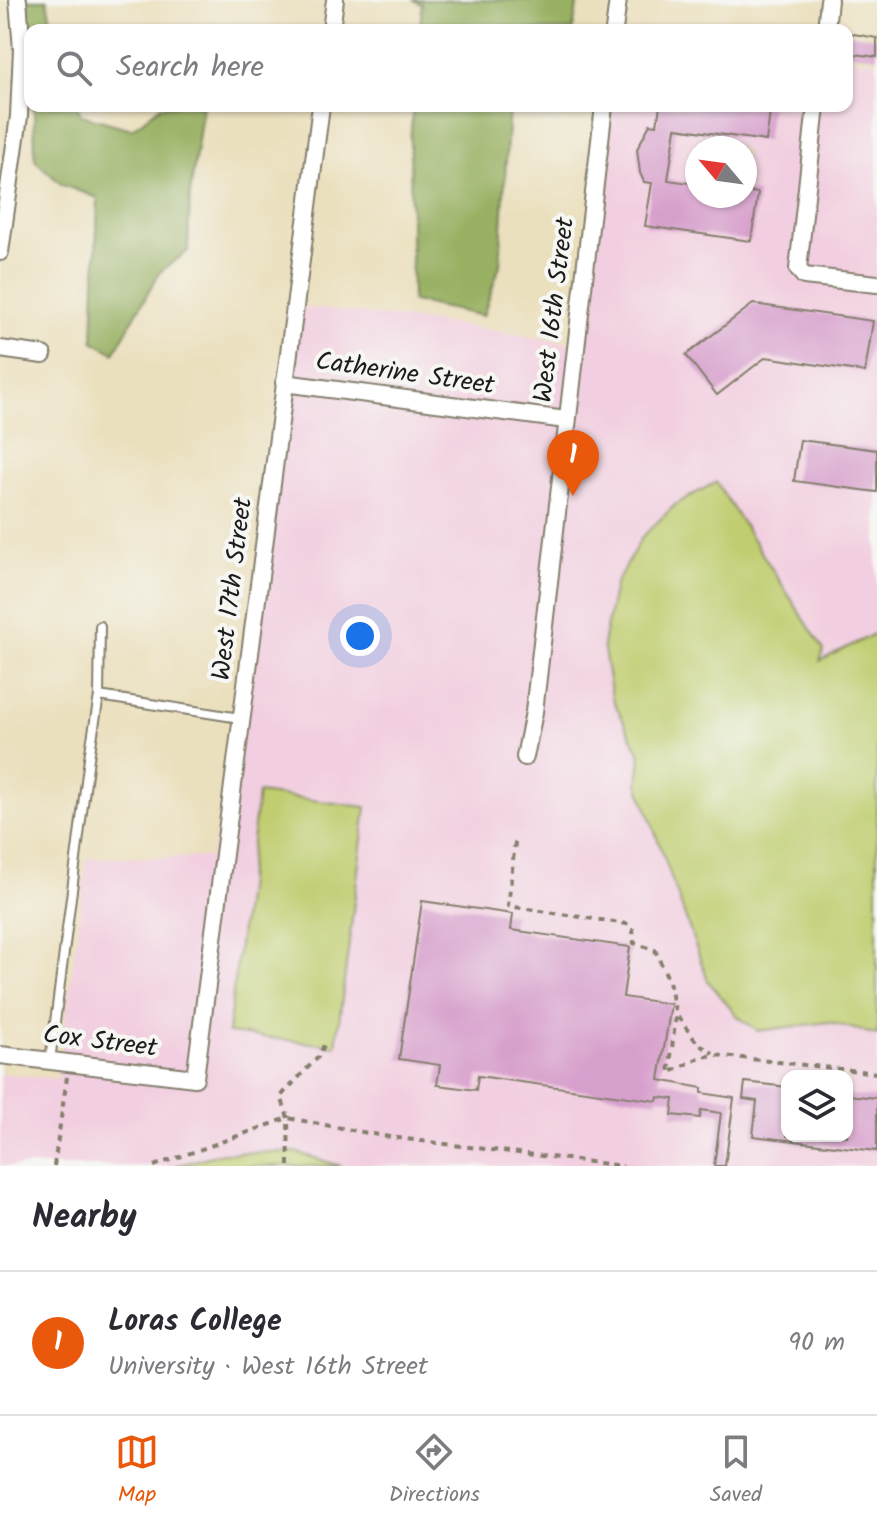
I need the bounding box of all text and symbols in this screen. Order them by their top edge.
search box [24,24,853,112]
text: Search here [116,44,264,92]
icon: search [52,46,96,90]
north arrow [685,136,757,208]
street label: West 16th Street [523,214,587,405]
street label: Catherine Street [313,341,498,407]
pin: 1 [547,430,599,496]
street label: West 17th Street [201,494,265,683]
your location [340,616,380,656]
street label: Cox Street [40,1014,160,1070]
map controls [781,1070,853,1142]
button: layers [781,1070,853,1142]
text: Nearby [32,1191,137,1245]
text: Loras College [108,1298,282,1346]
text: 1 [54,1322,62,1364]
text: 90 m [788,1322,845,1364]
text: University · West 16th Street [108,1346,428,1388]
tab: Map [115,1430,159,1513]
tab: Directions [389,1430,480,1513]
tab: Saved [710,1430,762,1513]

